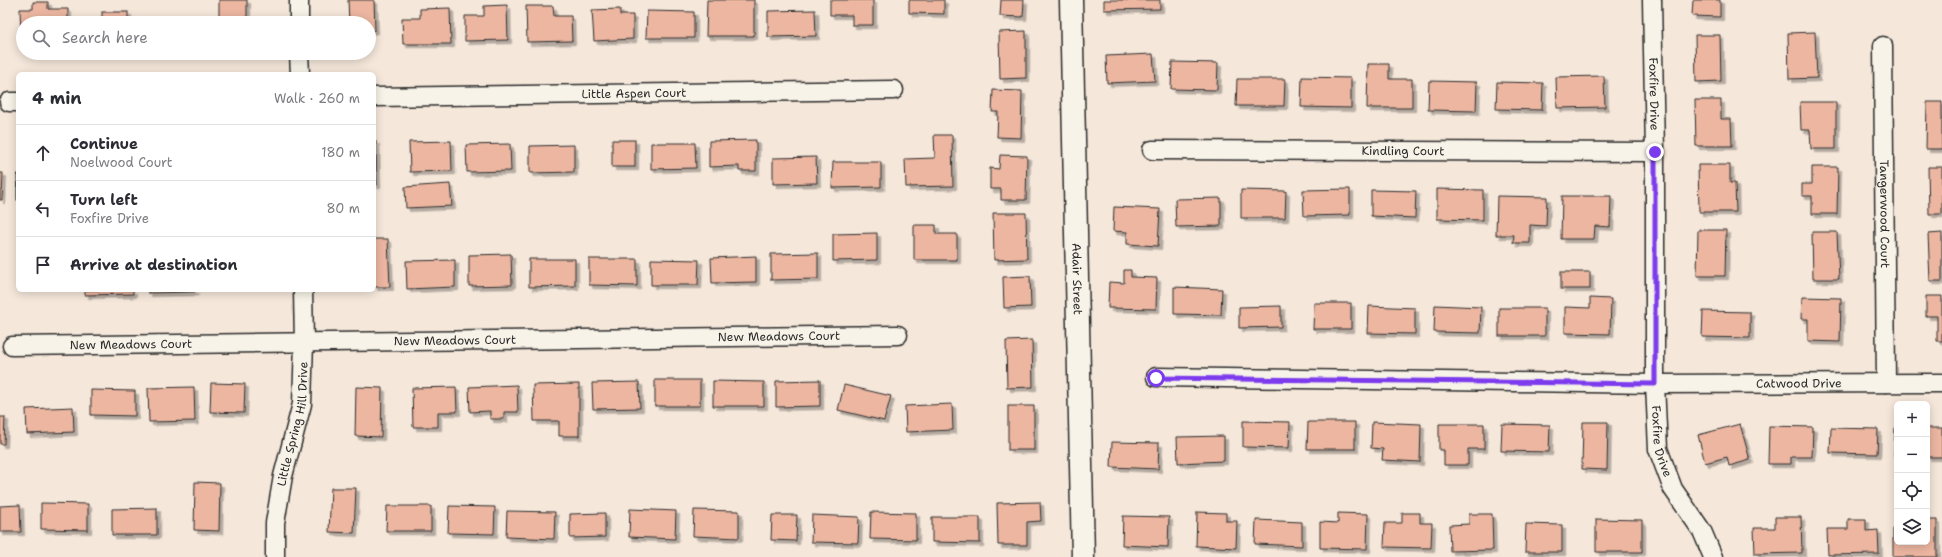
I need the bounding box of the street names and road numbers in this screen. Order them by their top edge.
street label: Foxfire Drive [1645,57,1663,131]
street label: Little Aspen Court [581,85,687,102]
street label: Kindling Court [1361,143,1445,159]
street label: Tangerwood Court [1876,160,1893,268]
street label: Adair Street [1068,243,1086,315]
street label: New Meadows Court [718,328,840,345]
street label: New Meadows Court [394,332,516,349]
street label: New Meadows Court [70,336,192,353]
street label: Little Spring Hill Drive [273,361,311,487]
street label: Catwood Drive [1756,375,1842,392]
street label: Foxfire Drive [1648,405,1676,480]

